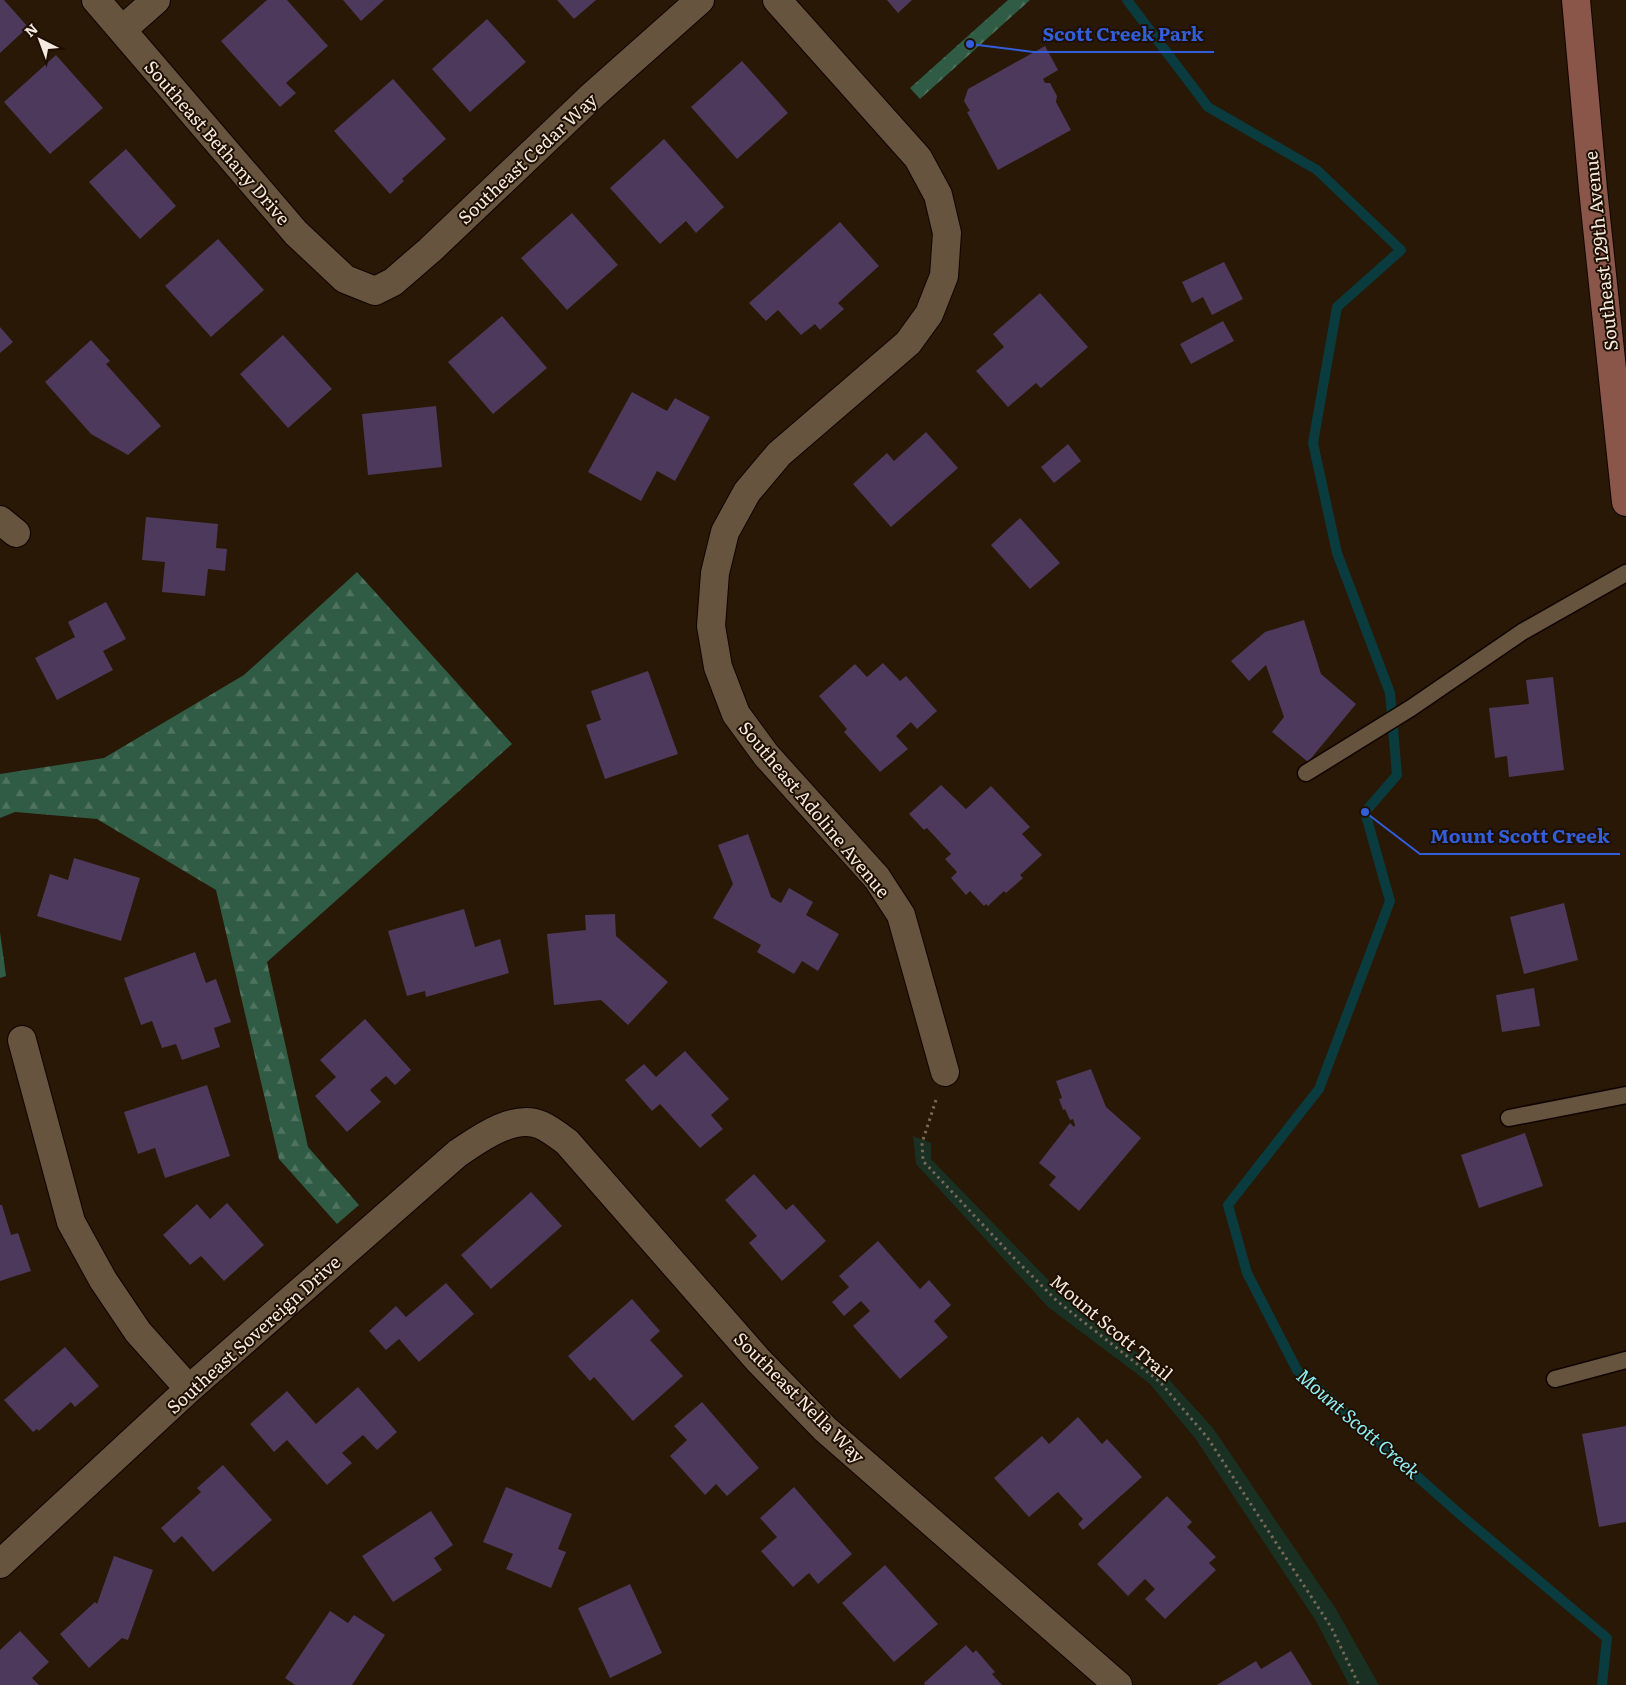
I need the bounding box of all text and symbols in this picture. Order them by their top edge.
north arrow [15,15,65,65]
text: N [20,18,42,41]
callout: Scott Creek Park [1033,18,1214,52]
text: Scott Creek Park [1042,19,1204,47]
street label: Southeast Bethany Drive [139,54,297,230]
street label: Southeast Cedar Way [451,86,603,230]
street label: Southeast 129th Avenue [1576,150,1624,352]
street label: Southeast Adoline Avenue [733,715,897,903]
callout: Mount Scott Creek [1420,820,1620,854]
text: Mount Scott Creek [1430,821,1610,849]
street label: Southeast Sovereign Drive [160,1248,346,1420]
street label: Mount Scott Trail [1045,1267,1179,1387]
street label: Southeast Nella Way [728,1325,872,1469]
water label: Mount Scott Creek [1291,1361,1427,1485]

